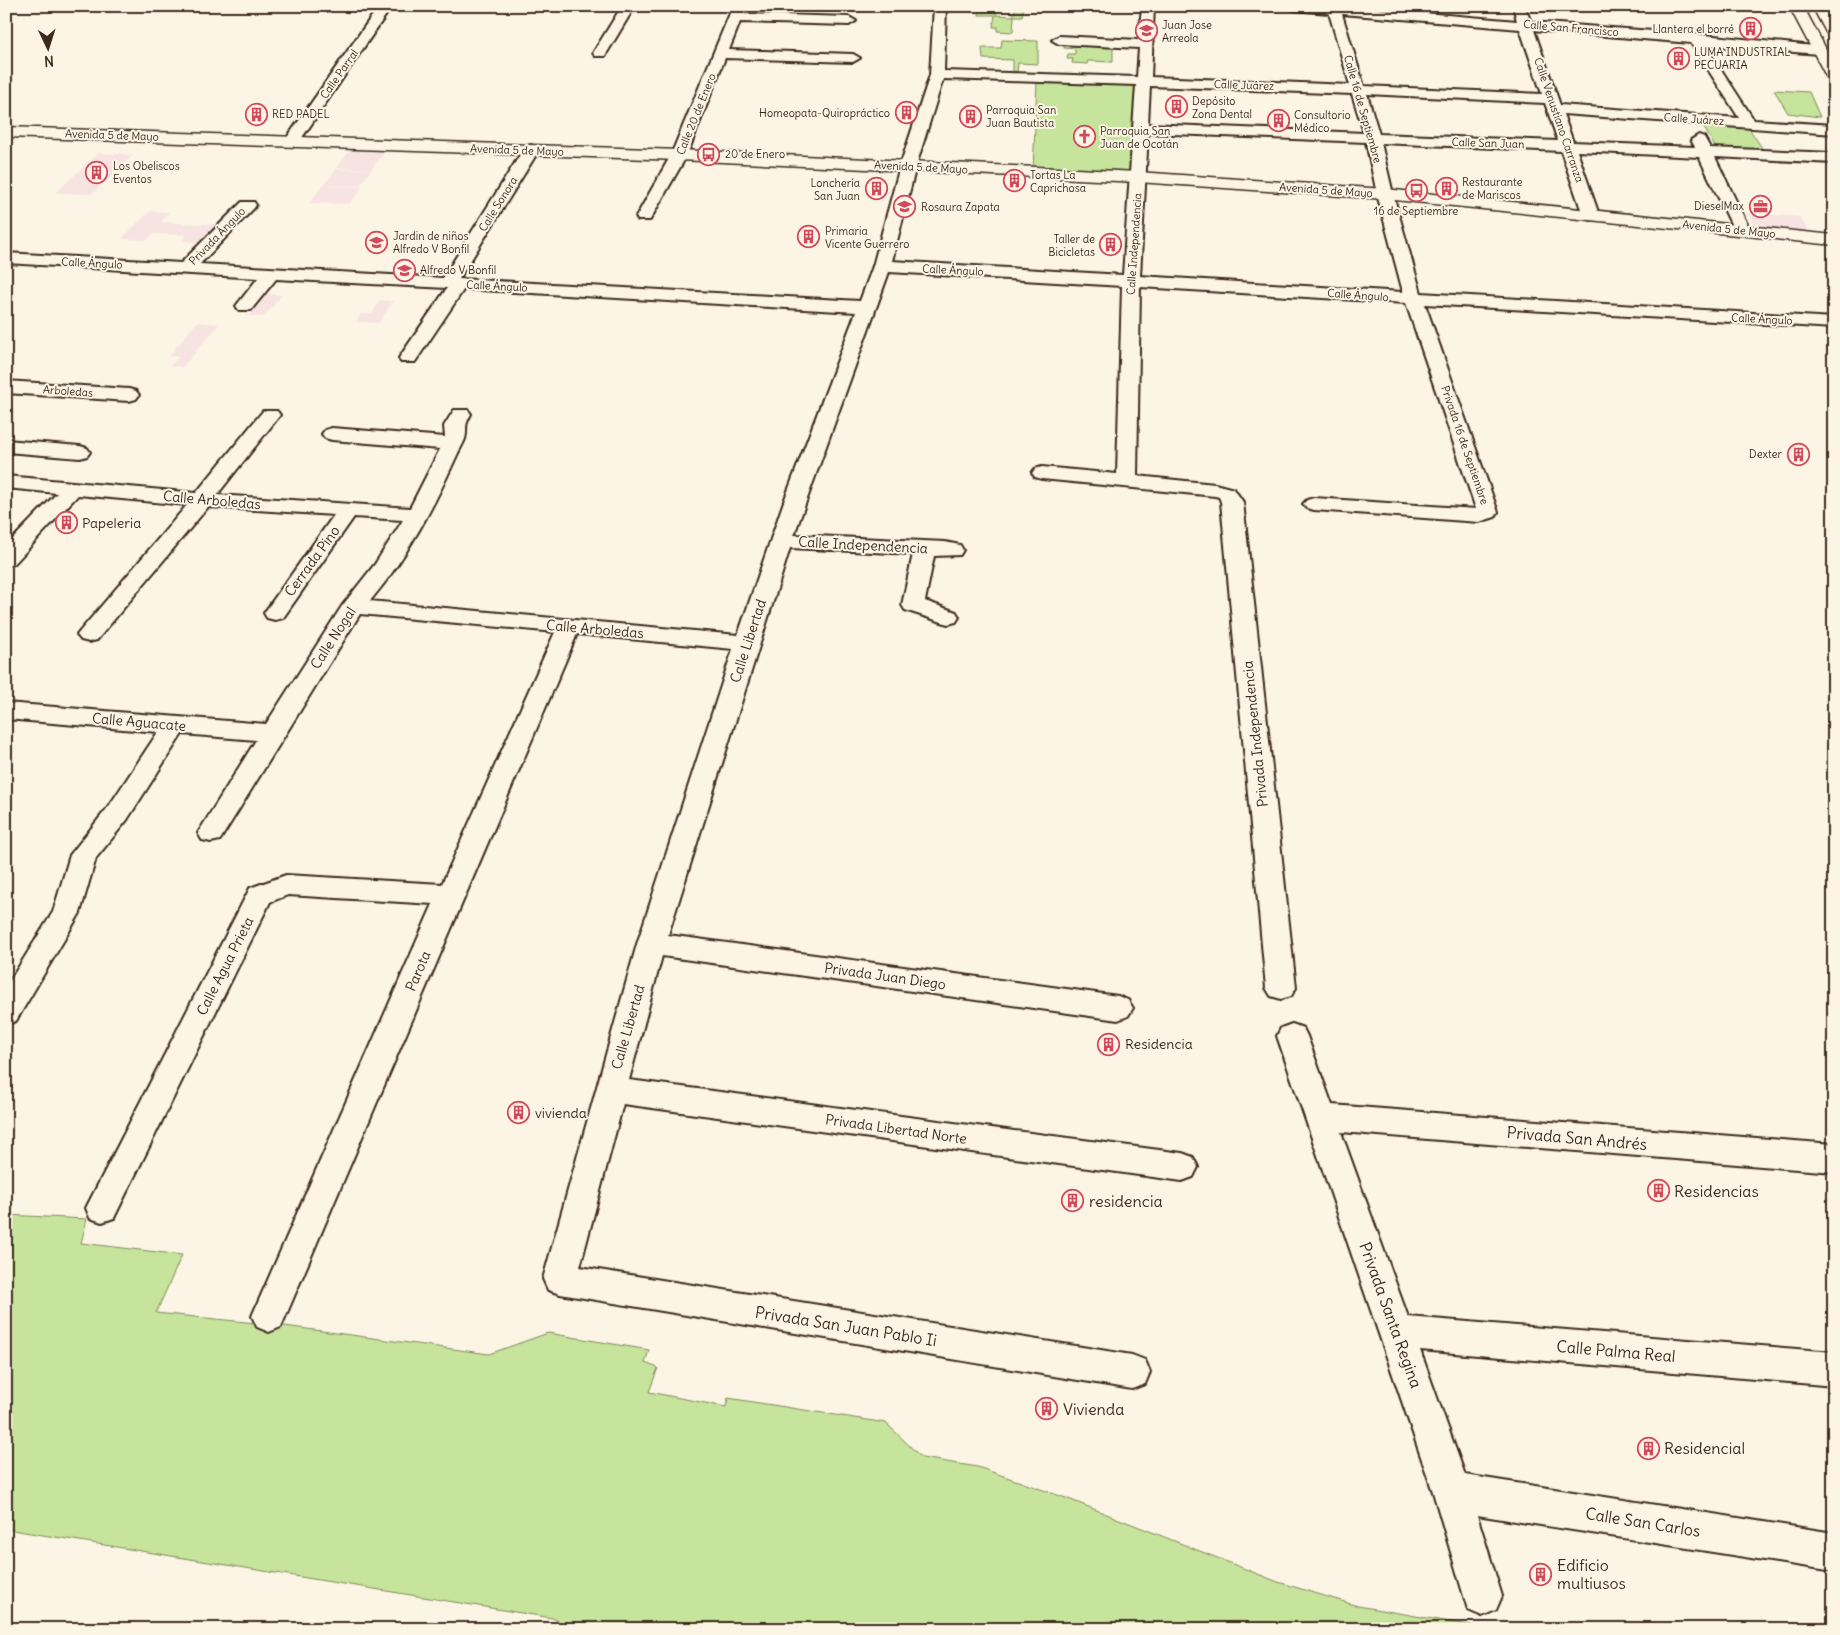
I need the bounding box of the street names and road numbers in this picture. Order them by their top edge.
street label: Calle San Francisco [1523,17,1619,39]
street label: Calle Parral [317,47,361,101]
street label: Calle 16 de Septiembre [1341,54,1385,165]
street label: Calle Venustiano Carranza [1531,56,1587,184]
street label: Calle 20 de Enero [673,71,719,157]
street label: Calle Juárez [1214,77,1274,93]
street label: Calle Juárez [1663,110,1725,128]
street label: Avenida 5 de Mayo [65,126,159,144]
street label: Calle San Juan [1451,135,1525,151]
street label: Avenida 5 de Mayo [470,141,564,159]
street label: Avenida 5 de Mayo [874,158,968,176]
street label: Calle Sonora [476,174,520,234]
street label: Avenida 5 de Mayo [1279,180,1373,200]
street label: Calle Independencia [1123,193,1145,295]
street label: Privada Ángulo [185,203,248,268]
street label: Avenida 5 de Mayo [1682,217,1776,241]
street label: Calle Ángulo [61,253,123,272]
street label: Calle Ángulo [922,260,984,279]
street label: Calle Ángulo [466,276,528,295]
street label: Calle Ángulo [1327,285,1389,304]
street label: Calle Ángulo [1731,309,1793,328]
street label: Arboledas [43,382,93,400]
street label: Privada 16 de Septiembre [1438,384,1492,506]
street label: Calle Arboledas [162,487,262,513]
street label: Cerrada Pino [280,522,344,600]
street label: Calle Independencia [798,533,928,557]
street label: Calle Libertad [726,597,770,685]
street label: Calle Nogal [306,603,360,673]
street label: Calle Arboledas [545,616,645,642]
street label: Privada Independencia [1238,660,1272,808]
street label: Calle Aguacate [91,709,187,735]
street label: Calle Agua Prieta [192,914,258,1018]
street label: Parota [401,948,435,994]
street label: Privada Juan Diego [823,959,947,993]
street label: Calle Libertad [607,983,649,1071]
street label: Privada Libertad Norte [824,1110,968,1148]
street label: Privada San Andrés [1506,1122,1648,1154]
street label: Privada Santa Regina [1355,1239,1427,1391]
street label: Privada San Juan Pablo Ii [754,1302,938,1350]
street label: Calle Palma Real [1556,1336,1676,1366]
street label: Calle San Carlos [1584,1503,1702,1541]

